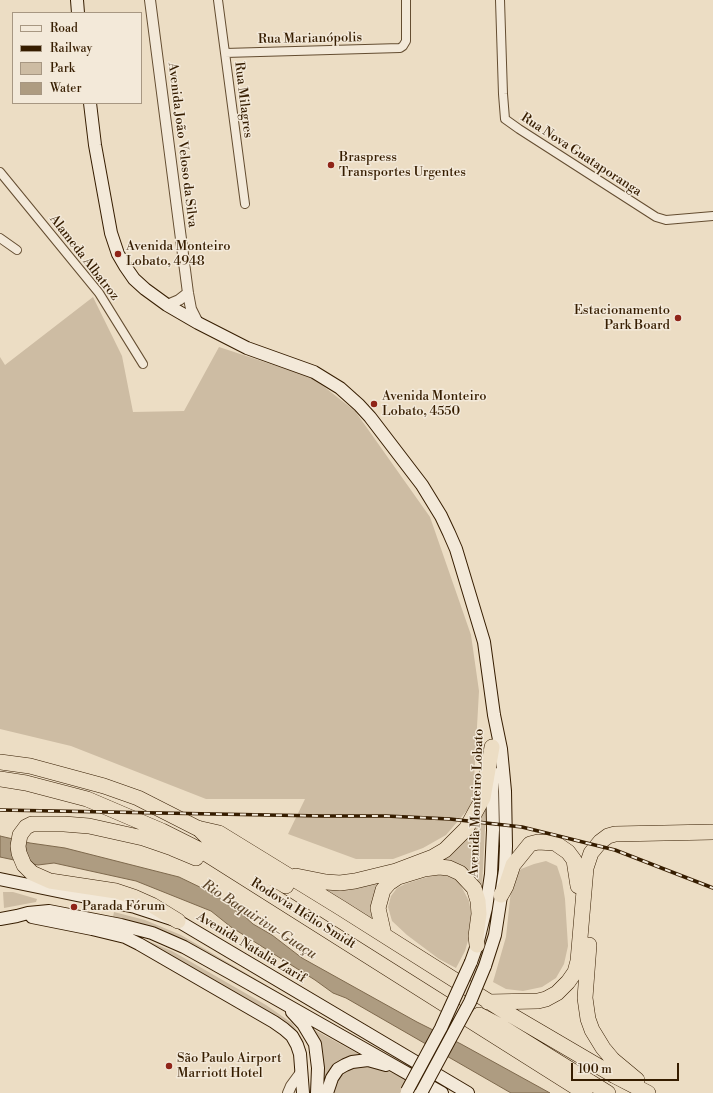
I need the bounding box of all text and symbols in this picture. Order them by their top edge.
legend [12,12,142,104]
text: Road [50,21,78,36]
street label: Rua Marianópolis [258,30,362,48]
text: Railway [50,41,92,56]
text: Park [50,61,75,76]
street label: Rua Milagres [231,61,255,139]
street label: Avenida João Veloso da Silva [164,62,200,228]
text: Water [50,81,82,96]
street label: Rua Nova Guataporanga [518,110,644,200]
place label: Braspress Transportes Urgentes [339,150,466,181]
marker: Braspress Transportes Urgentes [326,160,336,170]
street label: Alameda Albatroz [46,212,122,304]
place label: Avenida Monteiro Lobato, 4948 [126,239,230,270]
marker: Avenida Monteiro Lobato, 4948 [113,249,123,259]
place label: Estacionamento Park Board [574,303,670,334]
marker: Estacionamento Park Board [673,313,683,323]
place label: Avenida Monteiro Lobato, 4550 [382,389,486,420]
marker: Avenida Monteiro Lobato, 4550 [369,399,379,409]
street label: Avenida Monteiro Lobato [467,728,487,878]
street label: Rodovia Hélio Smidt [248,875,358,953]
water label: Rio Baquirivu-Guaçu [198,877,320,963]
place label: Parada Fórum [82,899,165,915]
marker: Parada Fórum [69,902,79,912]
street label: Avenida Natalia Zarif [194,909,308,987]
place label: São Paulo Airport Marriott Hotel [177,1051,282,1082]
scale bar [573,1055,681,1081]
marker: São Paulo Airport Marriott Hotel [164,1061,174,1071]
text: 100 m [578,1062,612,1077]

